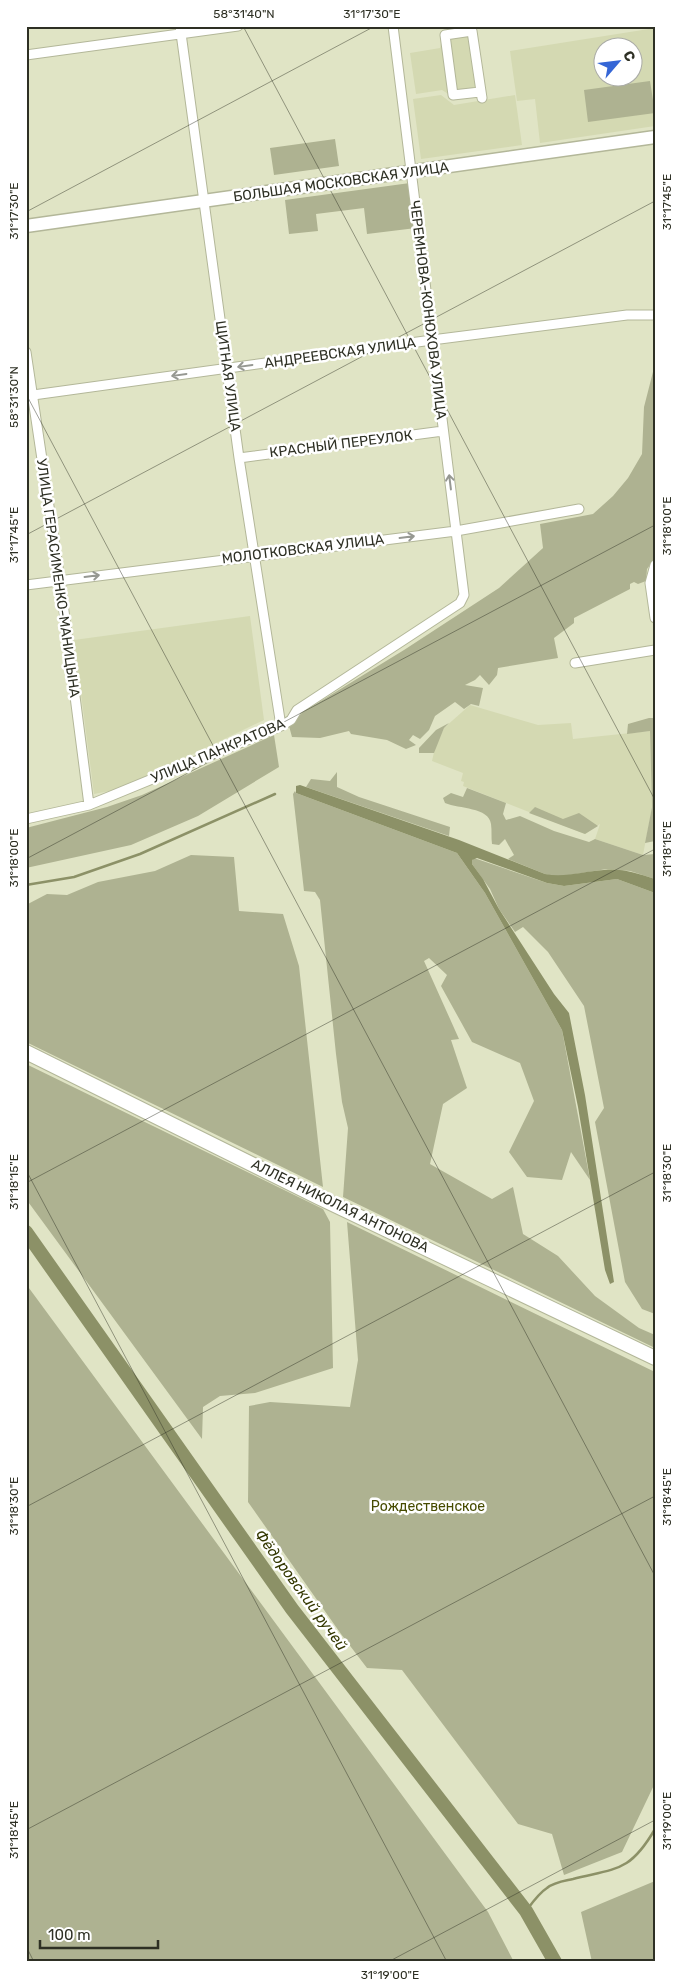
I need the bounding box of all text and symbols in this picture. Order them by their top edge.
text: 58°31'40"N [213,7,275,21]
text: 31°17'30"E [343,7,401,21]
north arrow [594,38,644,88]
text: С [619,48,639,65]
street label: БОЛЬШАЯ МОСКОВСКАЯ УЛИЦА [232,158,450,206]
text: 31°17'45"E [660,174,674,230]
text: 31°17'30"E [7,182,21,240]
street label: ЧЕРЕМНОВА-КОНЮХОВА УЛИЦА [406,199,450,421]
street label: ЩИТНАЯ УЛИЦА [212,319,244,433]
street label: АНДРЕЕВСКАЯ УЛИЦА [263,334,417,372]
one-way arrow [237,361,253,371]
text: 58°31'30"N [7,366,21,428]
one-way arrow [171,370,187,380]
street label: КРАСНЫЙ ПЕРЕУЛОК [268,426,414,461]
street label: УЛИЦА ГЕРАСИМЕНКО-МАНИЦЫНА [33,457,83,699]
one-way arrow [445,475,455,491]
text: 31°18'00"E [660,496,674,556]
text: 31°17'45"E [7,507,21,563]
street label: МОЛОТКОВСКАЯ УЛИЦА [221,531,386,567]
one-way arrow [399,531,415,541]
one-way arrow [84,571,100,581]
street label: УЛИЦА ПАНКРАТОВА [148,715,288,787]
text: 31°18'15"E [660,821,674,877]
text: 31°18'00"E [7,828,21,888]
text: 31°18'30"E [660,1144,674,1202]
text: 31°18'15"E [7,1154,21,1210]
street label: АЛЛЕЯ НИКОЛАЯ АНТОНОВА [248,1155,432,1257]
text: 31°18'45"E [660,1468,674,1526]
text: 31°18'30"E [7,1477,21,1535]
park label: Рождественское [371,1498,485,1515]
water label: Фёдоровский ручей [251,1526,351,1654]
text: 31°19'00"E [660,1792,674,1850]
text: 31°18'45"E [7,1801,21,1859]
scale bar [40,1918,158,1950]
text: 100 m [48,1926,90,1944]
text: 31°19'00"E [361,1968,419,1982]

